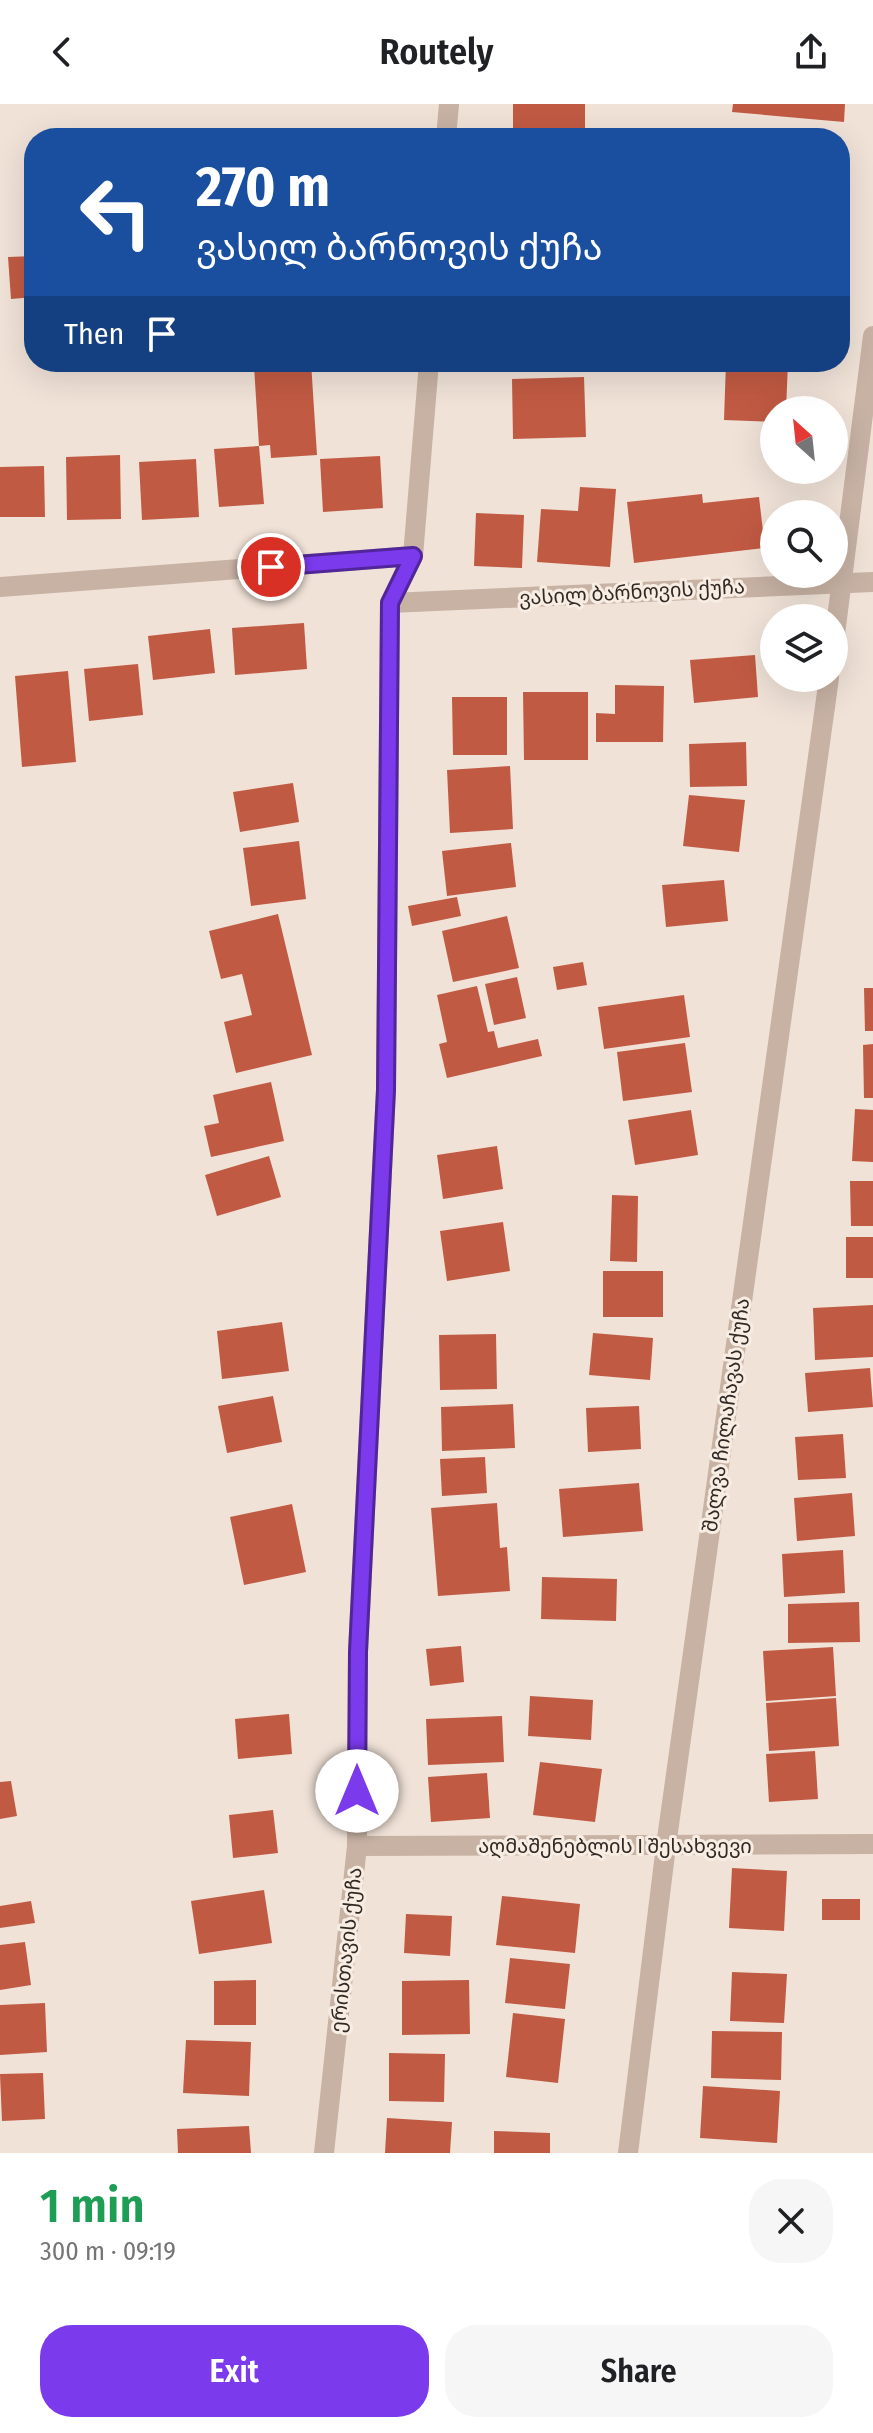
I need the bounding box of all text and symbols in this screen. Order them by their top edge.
icon: back [40,30,84,74]
text: Routely [380,30,493,74]
icon: share [789,30,833,74]
text: 270 m [196,154,330,221]
icon: left [64,160,168,264]
text: ვასილ ბარნოვის ქუჩა [196,226,602,270]
icon: arrive [140,312,184,356]
text: Then [64,316,124,352]
north arrow [760,396,848,484]
map controls [760,396,848,692]
button: search [760,500,848,588]
pin [237,533,305,601]
icon: arrive [249,545,293,589]
street label: ვასილ ბარნოვის ქუჩა [519,574,745,611]
button: layers [760,604,848,692]
street label: შალვა ჩილაჩავას ქუჩა [698,1297,755,1534]
position arrow [315,1749,399,1833]
street label: აღმაშენებლის I შესახვევი [478,1834,752,1859]
street label: ერისთავის ქუჩა [325,1866,367,2034]
text: 1 min [40,2177,145,2235]
button: close [749,2179,833,2263]
text: 300 m · 09:19 [40,2236,176,2267]
button: Exit [40,2325,429,2417]
button: Share [445,2325,833,2417]

